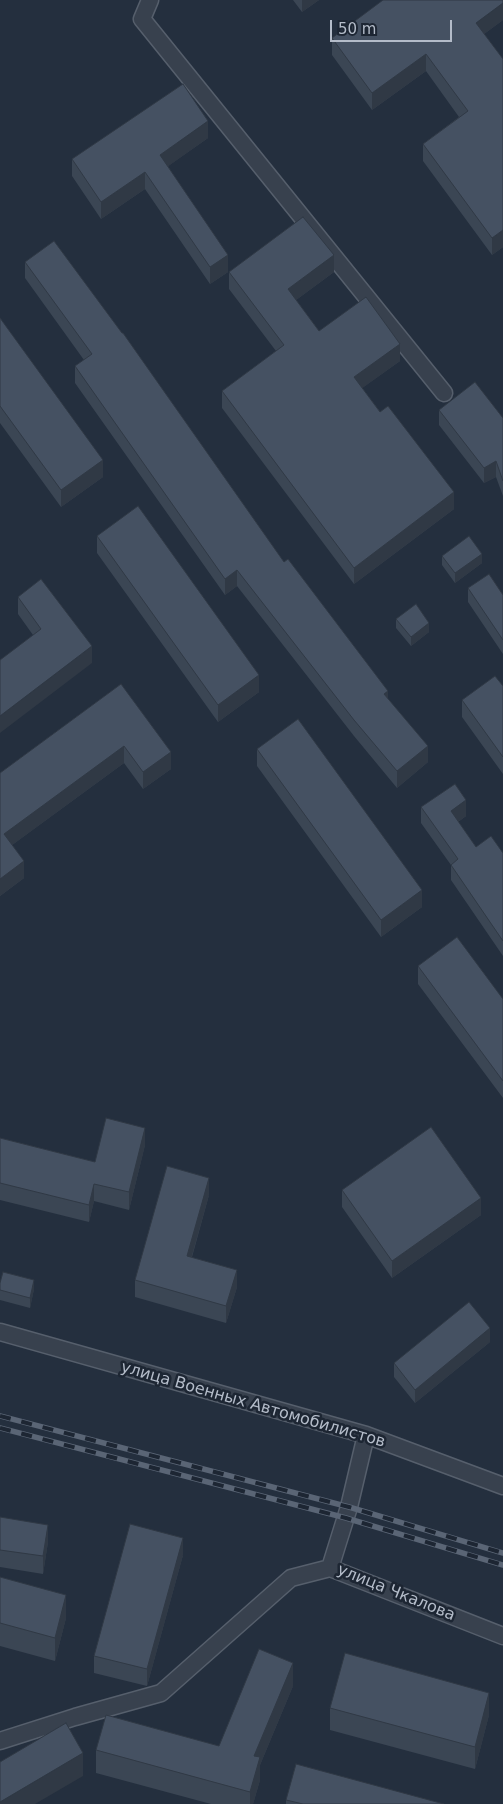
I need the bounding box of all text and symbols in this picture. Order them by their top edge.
scale bar [333,10,456,42]
text: 50 m [338,20,376,38]
street label: улица Военных Автомобилистов [119,1358,387,1452]
street label: улица Чкалова [334,1561,458,1625]

